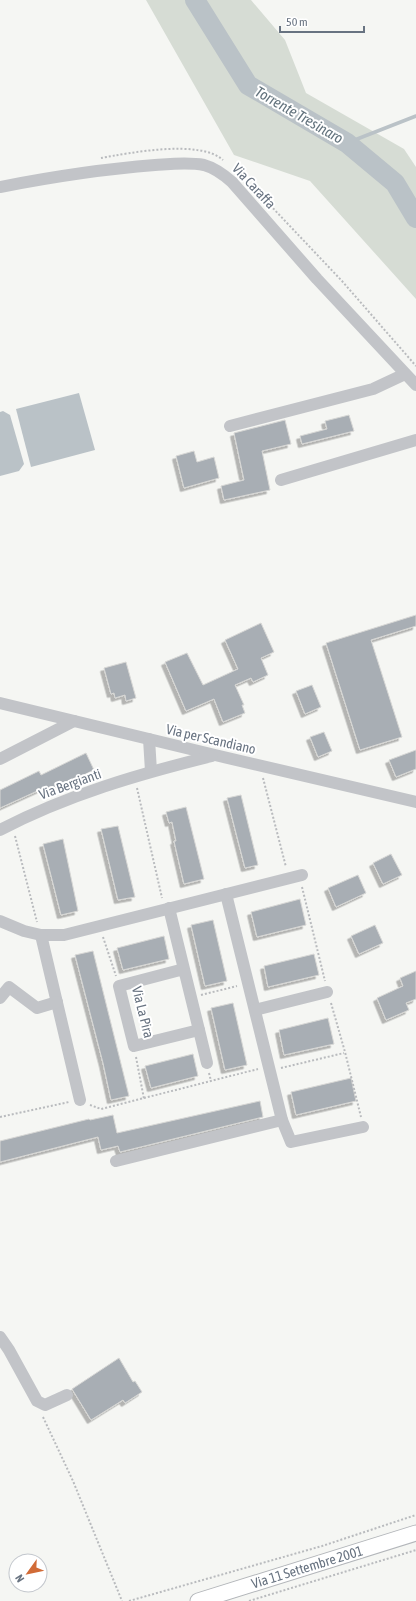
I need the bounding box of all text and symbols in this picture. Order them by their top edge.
scale bar [280,8,364,34]
text: 50 m [286,15,308,29]
water label: Torrente Tresinaro [252,83,346,147]
street label: Via Caraffa [229,160,279,212]
street label: Via per Scandiano [165,721,257,757]
street label: Via Bergianti [37,765,103,803]
street label: Via La Pira [129,985,157,1039]
street label: Via 11 Settembre 2001 [249,1542,365,1592]
north arrow [8,1553,48,1593]
text: N [13,1572,26,1584]

